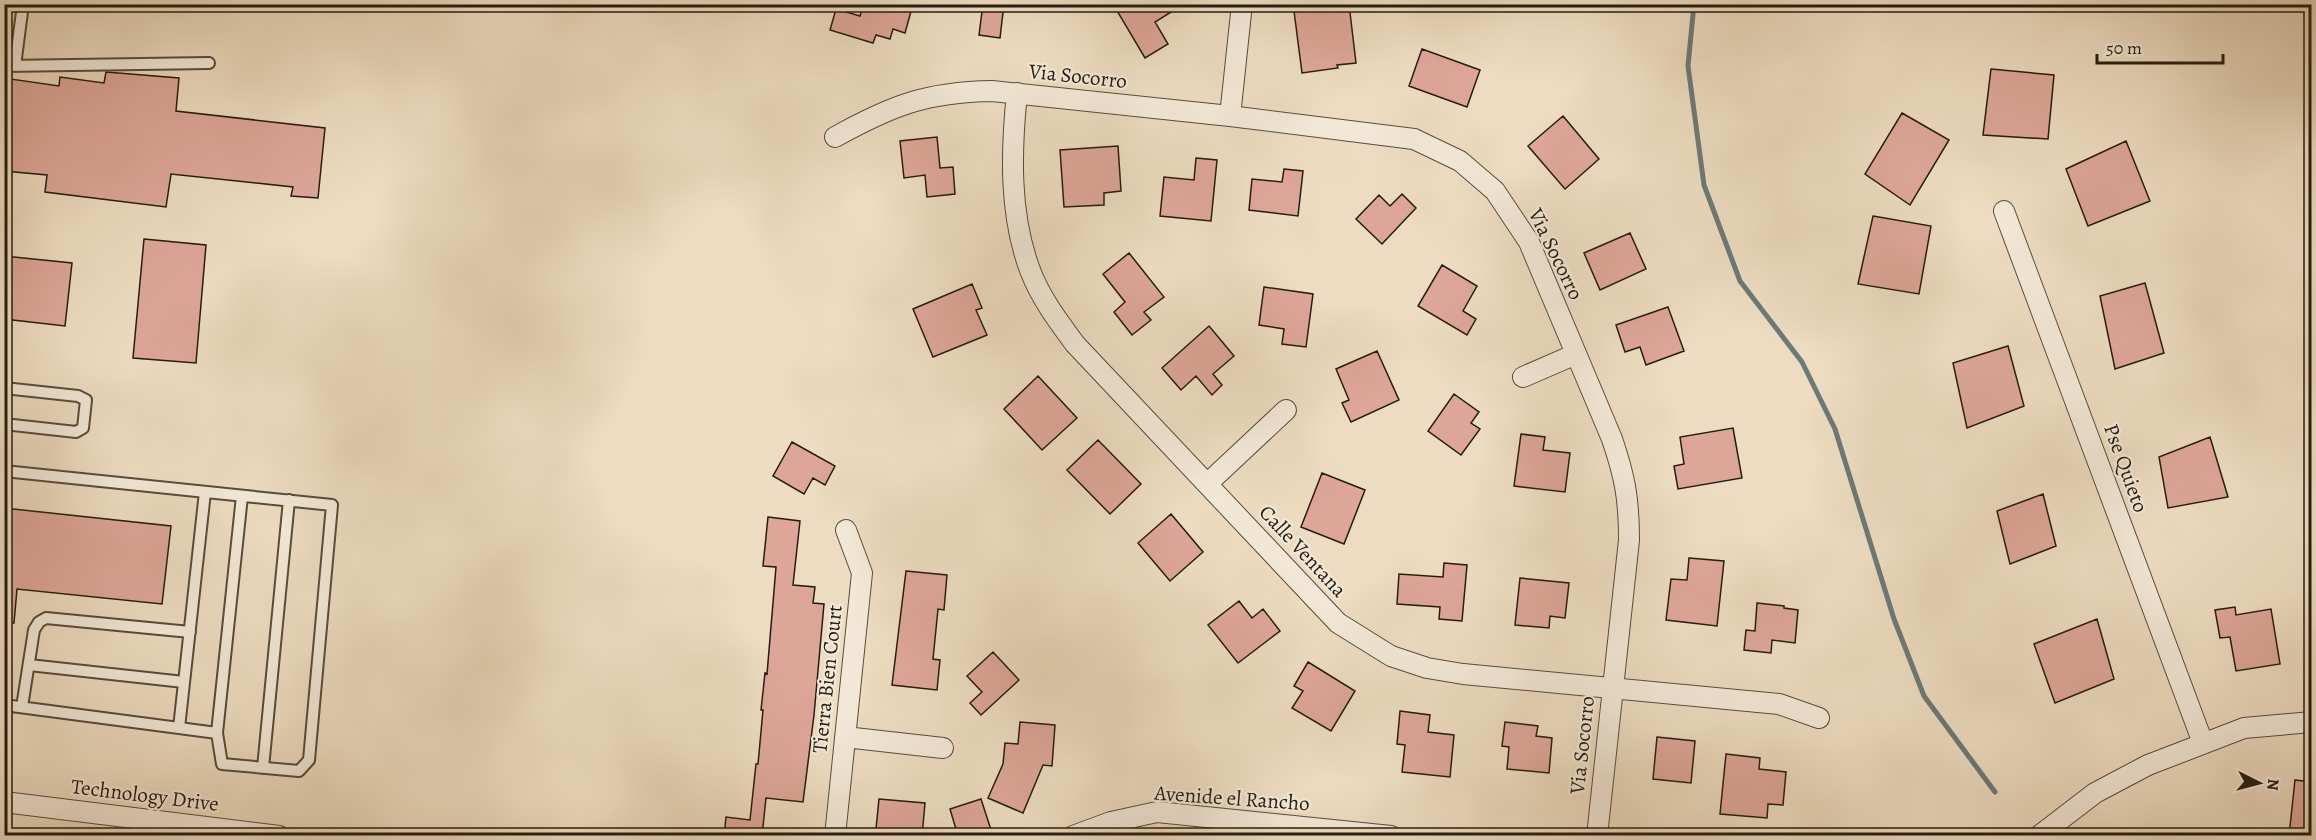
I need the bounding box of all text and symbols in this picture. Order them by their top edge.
scale bar [2097,27,2223,65]
text: 50 m [2106,36,2142,60]
street label: Via Socorro [1027,57,1128,95]
street label: Via Socorro [1521,203,1590,304]
street label: Pse Quieto [2097,420,2155,516]
street label: Calle Ventana [1253,499,1353,603]
street label: Tierra Bien Court [805,603,849,754]
street label: Via Socorro [1563,695,1601,796]
north arrow [2229,753,2289,813]
street label: Technology Drive [70,772,220,818]
text: N [2261,778,2284,792]
street label: Avenide el Rancho [1152,779,1311,817]

